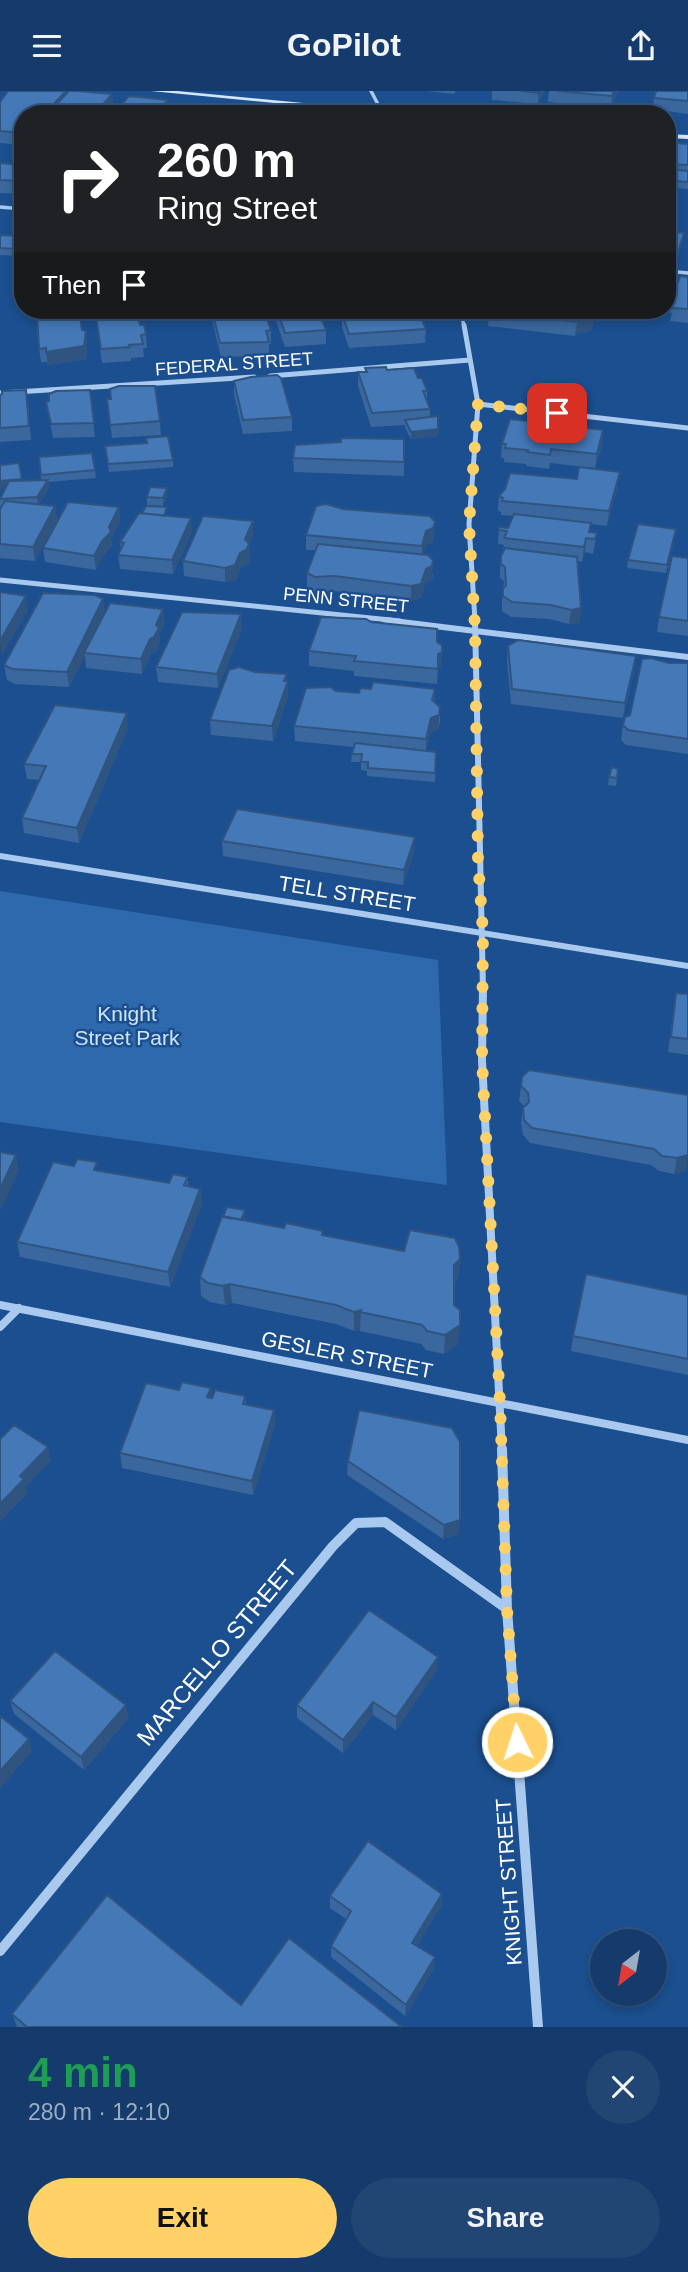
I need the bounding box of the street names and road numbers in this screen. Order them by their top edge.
street label: FEDERAL STREET [154,349,314,379]
street label: PENN STREET [282,583,410,617]
street label: TELL STREET [277,871,417,916]
street label: GESLER STREET [260,1327,435,1382]
street label: MARCELLO STREET [131,1554,302,1751]
street label: KNIGHT STREET [491,1797,526,1966]

